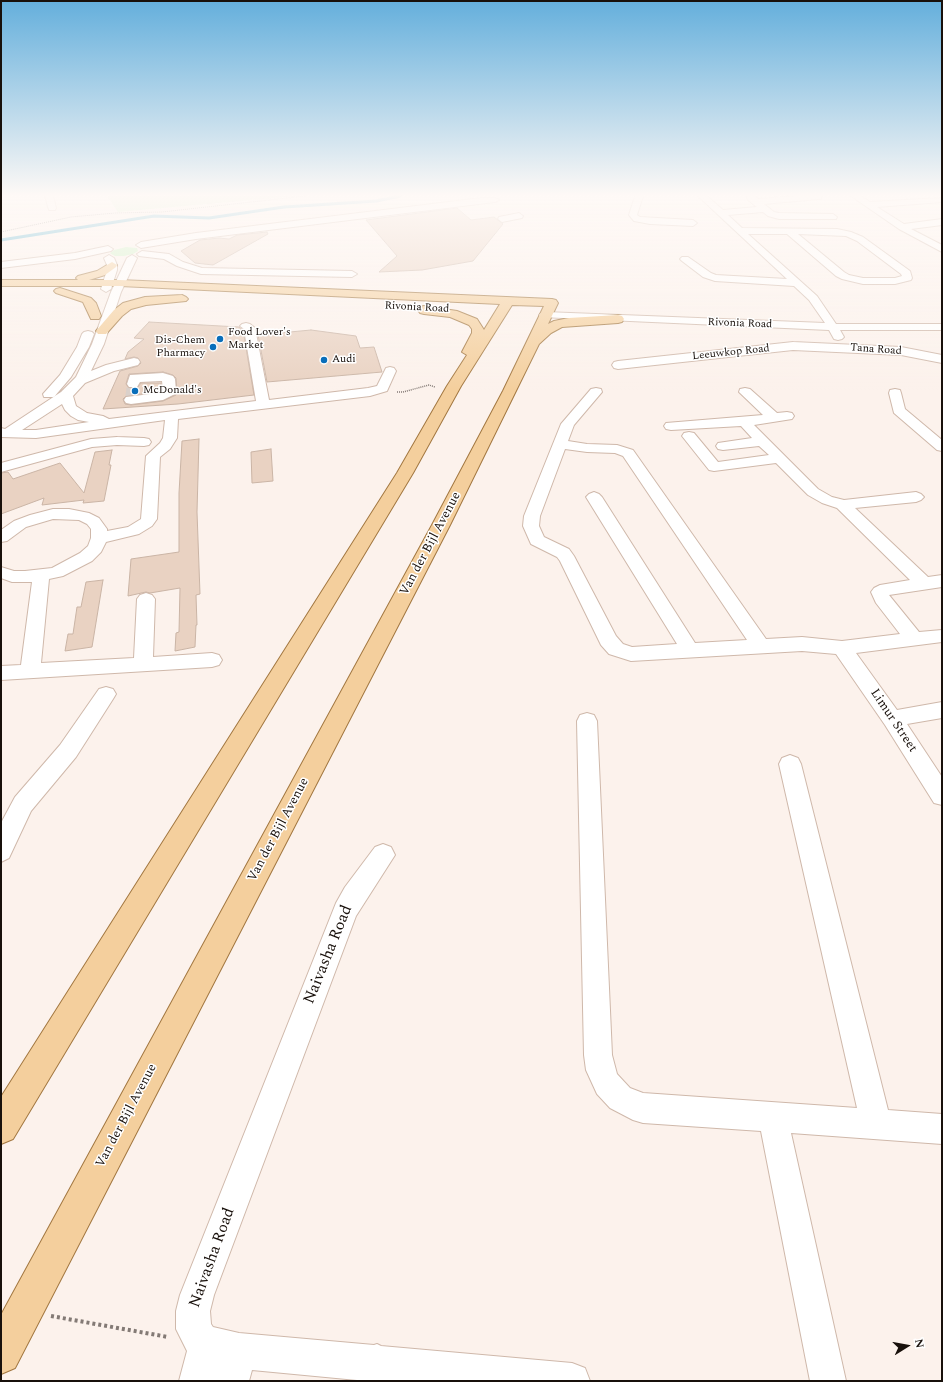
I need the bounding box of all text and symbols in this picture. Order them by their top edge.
street label: Rivonia Road [384,300,450,316]
street label: Rivonia Road [707,316,773,332]
place label: Food Lover's Market [228,326,291,352]
place label: Dis-Chem Pharmacy [155,334,205,360]
marker: Food Lover's Market [215,334,225,344]
marker: Dis-Chem Pharmacy [208,342,218,352]
street label: Leeuwkop Road [692,342,770,364]
street label: Tana Road [850,342,902,358]
place label: Audi [332,353,356,367]
marker: Audi [319,355,329,365]
place label: McDonald's [143,384,202,398]
marker: McDonald's [130,386,140,396]
street label: Van der Bijl Avenue [397,490,465,598]
street label: Limur Street [866,686,920,756]
street label: Van der Bijl Avenue [245,776,313,884]
street label: Naivasha Road [300,903,358,1007]
street label: Van der Bijl Avenue [93,1062,161,1170]
street label: Naivasha Road [186,1205,240,1311]
north arrow [887,1326,927,1366]
text: N [910,1338,928,1350]

